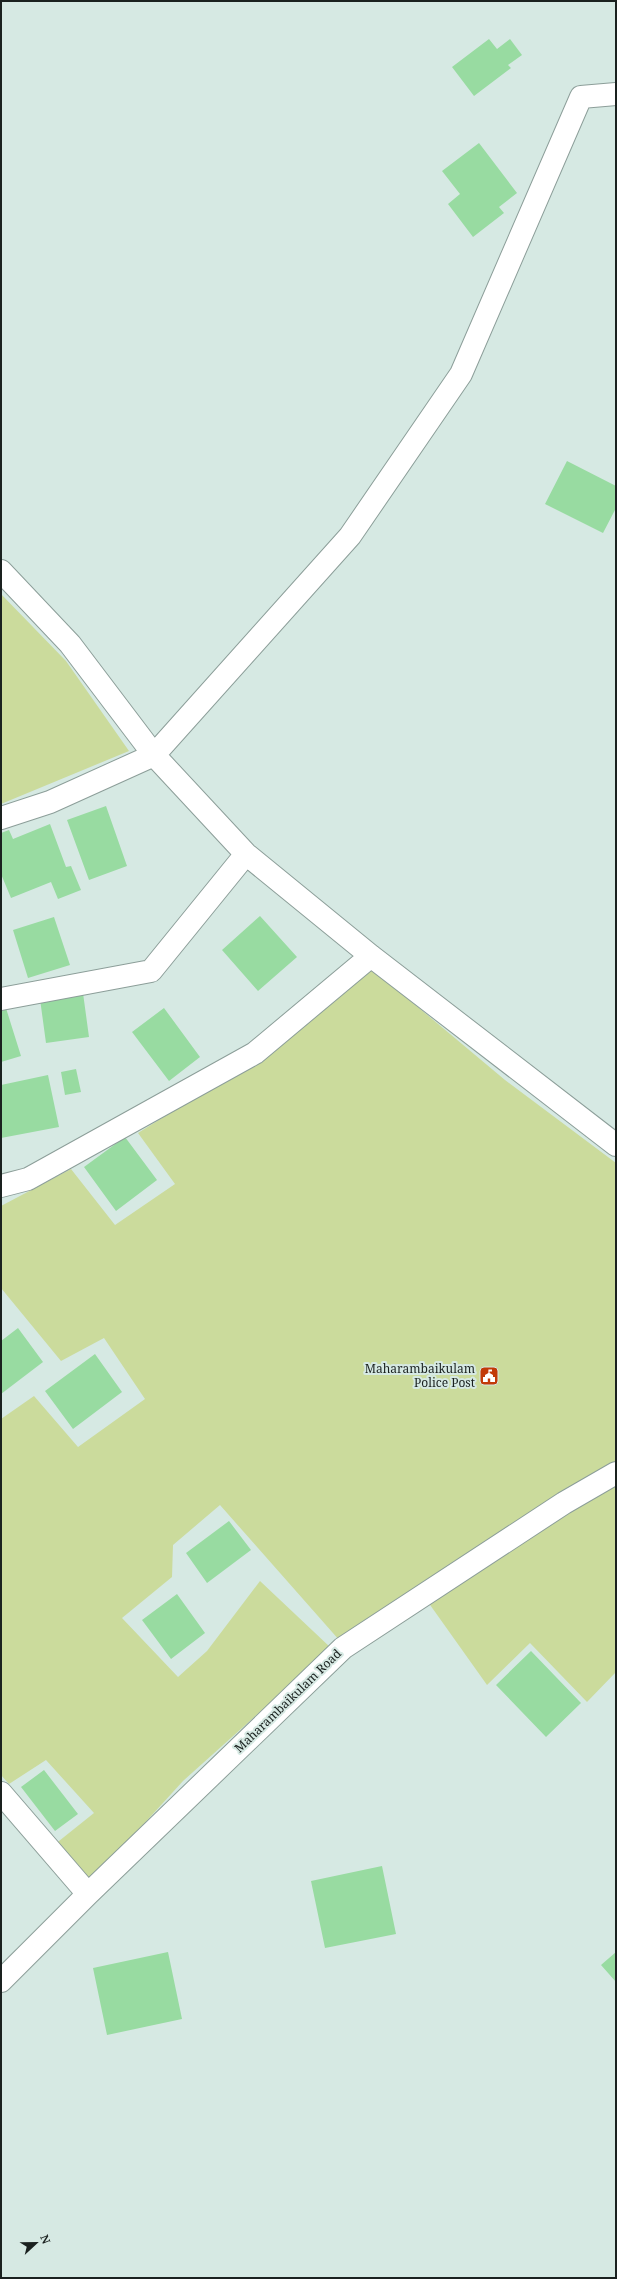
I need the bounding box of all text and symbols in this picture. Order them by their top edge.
place label: Maharambaikulam Police Post [365,1360,475,1391]
public building icon: Maharambaikulam Police Post [478,1365,500,1387]
street label: Maharambaikulam Road [231,1645,345,1756]
north arrow [16,2223,56,2263]
text: N [37,2232,54,2246]

